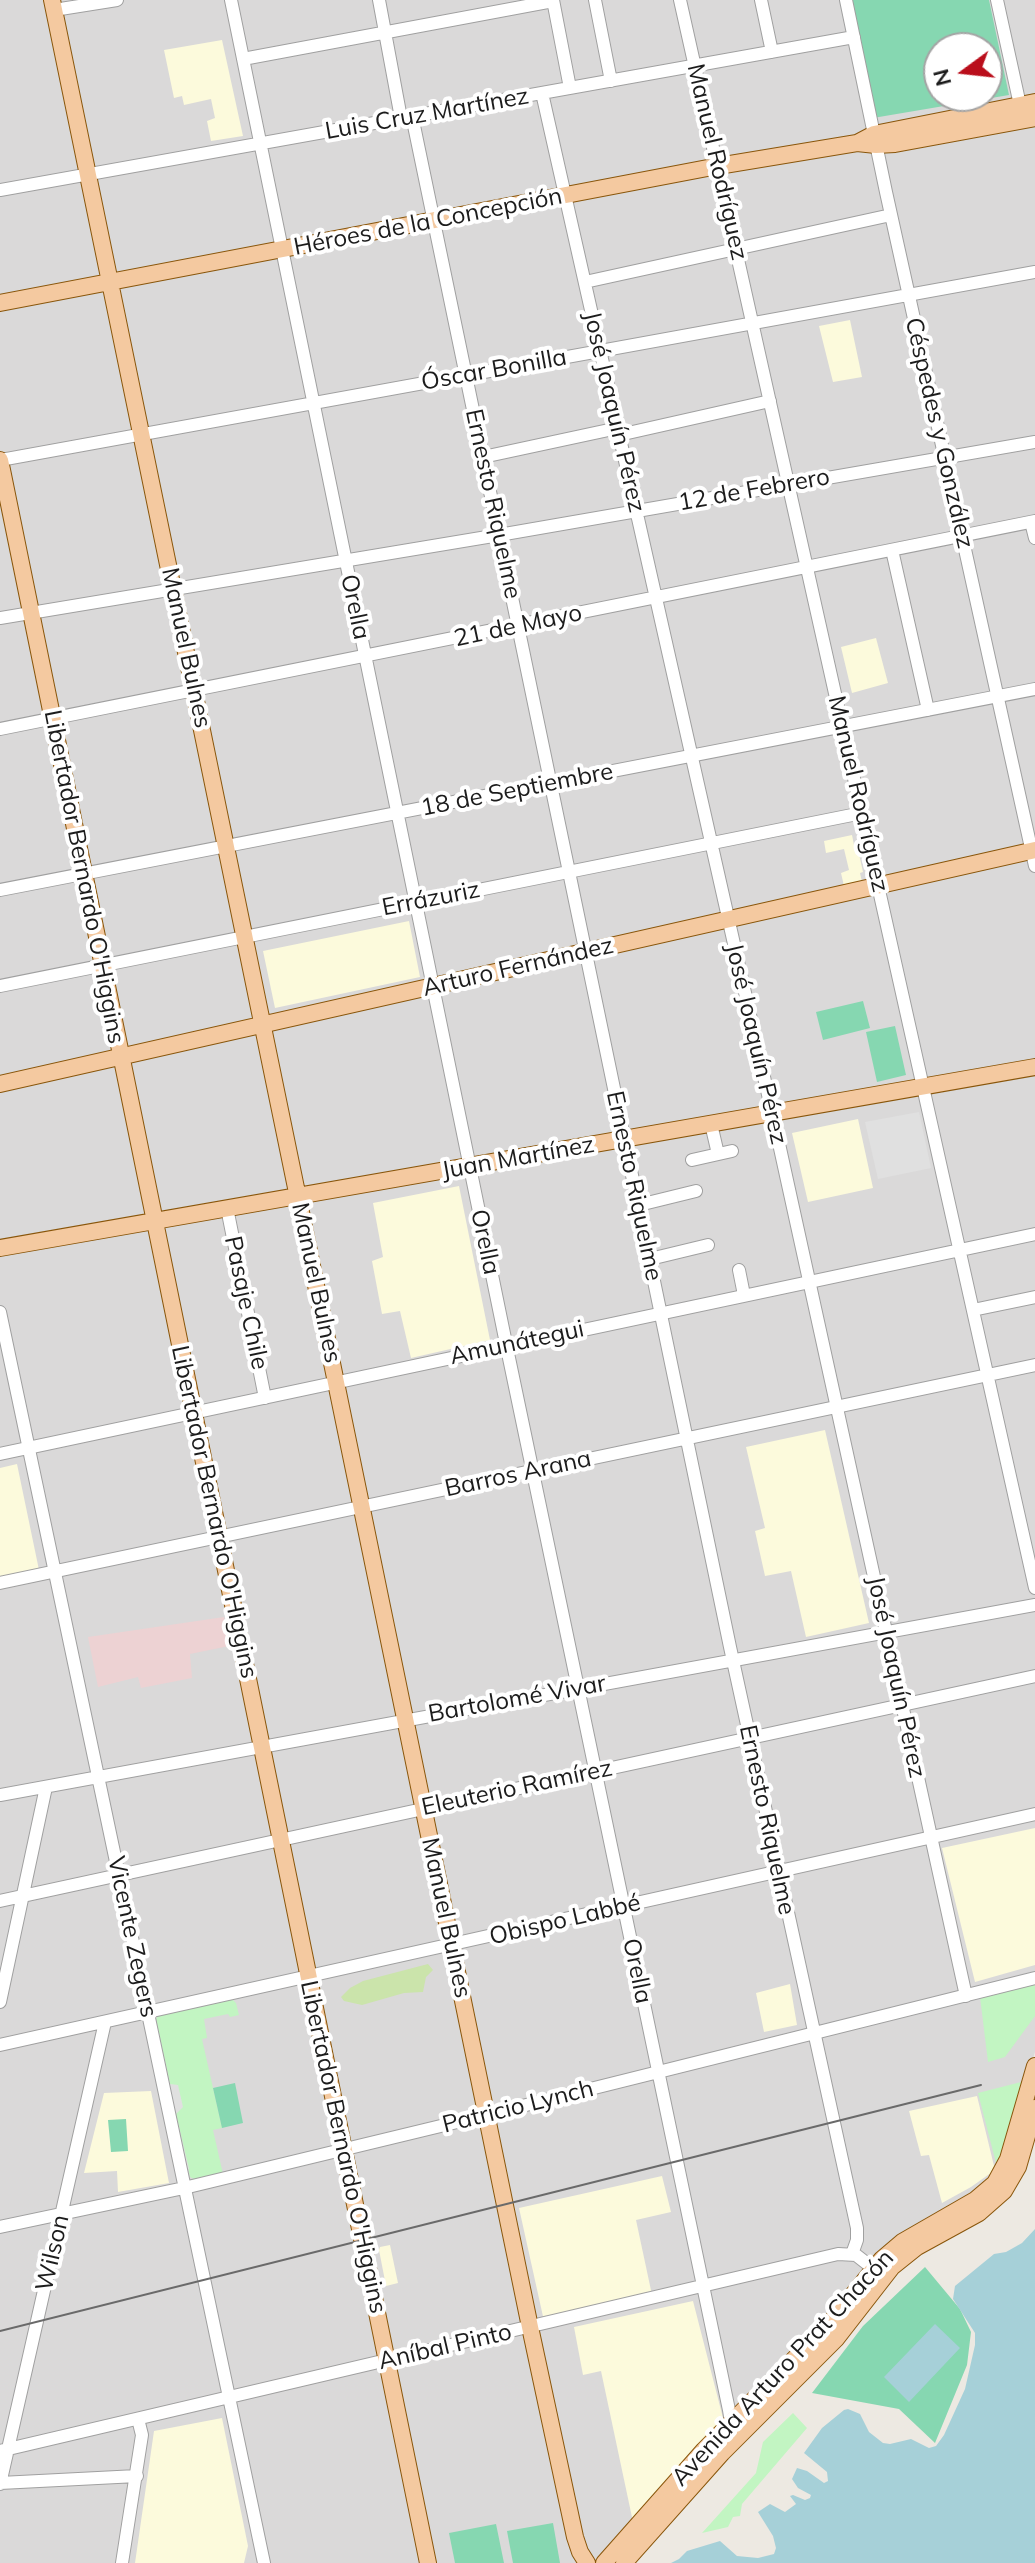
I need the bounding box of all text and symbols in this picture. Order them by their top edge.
north arrow [923,32,1003,112]
street label: Manuel Rodríguez [680,61,754,263]
text: N [926,66,957,89]
street label: Luis Cruz Martínez [323,82,531,146]
street label: Héroes de la Concepción [291,182,565,262]
street label: José Joaquín Pérez [577,309,651,515]
street label: Céspedes y González [898,315,980,551]
street label: Óscar Bonilla [419,343,569,397]
street label: Ernesto Riquelme [459,406,527,602]
street label: 12 de Febrero [676,463,832,517]
street label: Manuel Bulnes [155,565,217,731]
street label: Orella [334,572,376,642]
street label: 21 de Mayo [451,598,585,654]
street label: Manuel Rodríguez [821,693,895,895]
street label: Libertador Bernardo O'Higgins [37,708,131,1046]
street label: 18 de Septiembre [418,757,616,823]
street label: Errázuriz [380,875,482,923]
street label: Arturo Fernández [420,931,616,1003]
street label: José Joaquín Pérez [719,941,793,1147]
street label: Ernesto Riquelme [600,1088,668,1284]
street label: Juan Martínez [439,1130,597,1186]
street label: Manuel Bulnes [285,1200,347,1366]
street label: Orella [464,1207,506,1277]
street label: Pasaje Chile [218,1234,274,1372]
street label: Amunátegui [447,1315,587,1371]
street label: Libertador Bernardo O'Higgins [165,1343,263,1681]
street label: Barros Arana [442,1444,594,1504]
street label: José Joaquín Pérez [861,1574,931,1780]
street label: Bartolomé Vivar [426,1669,608,1729]
street label: Ernesto Riquelme [733,1722,801,1918]
street label: Eleuterio Ramírez [419,1754,615,1822]
street label: Manuel Bulnes [415,1835,477,2001]
street label: Vicente Zegers [101,1854,163,2020]
street label: Obispo Labbé [487,1889,643,1951]
street label: Orella [616,1936,658,2006]
street label: Libertador Bernardo O'Higgins [294,1978,392,2316]
street label: Patricio Lynch [439,2074,597,2140]
street label: Wilson [30,2212,76,2294]
street label: Avenida Arturo Prat Chacón [666,2244,900,2492]
street label: Aníbal Pinto [376,2318,514,2376]

